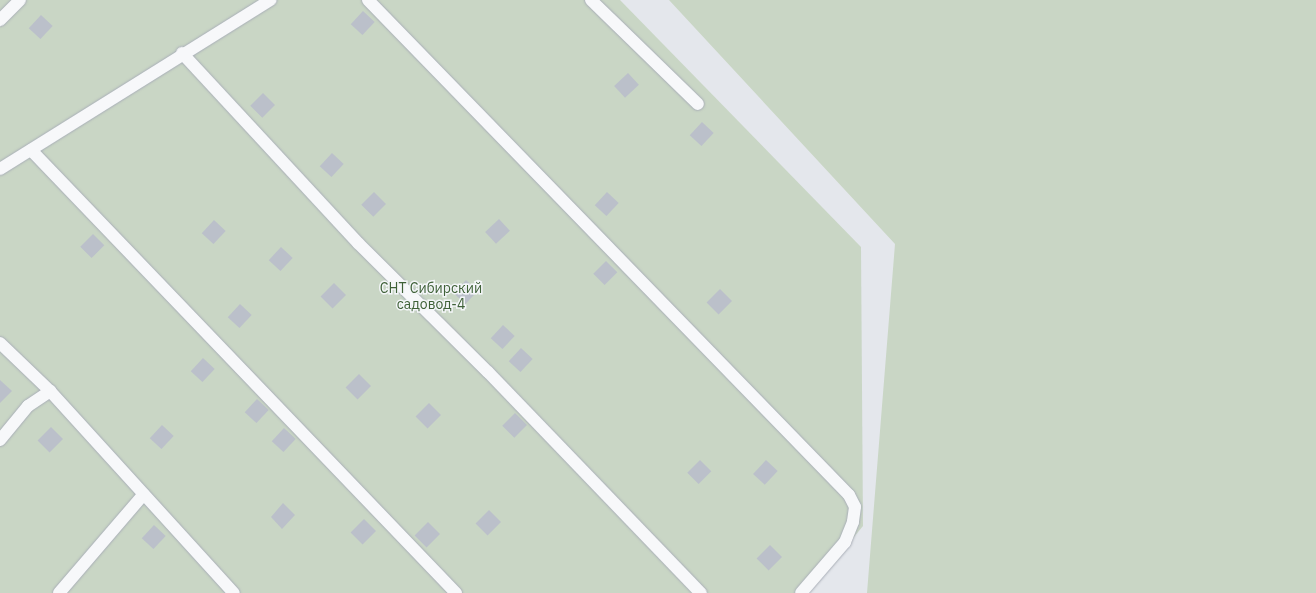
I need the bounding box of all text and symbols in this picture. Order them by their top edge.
park label: СНТ Сибирский садовод-4 [380,280,482,312]

